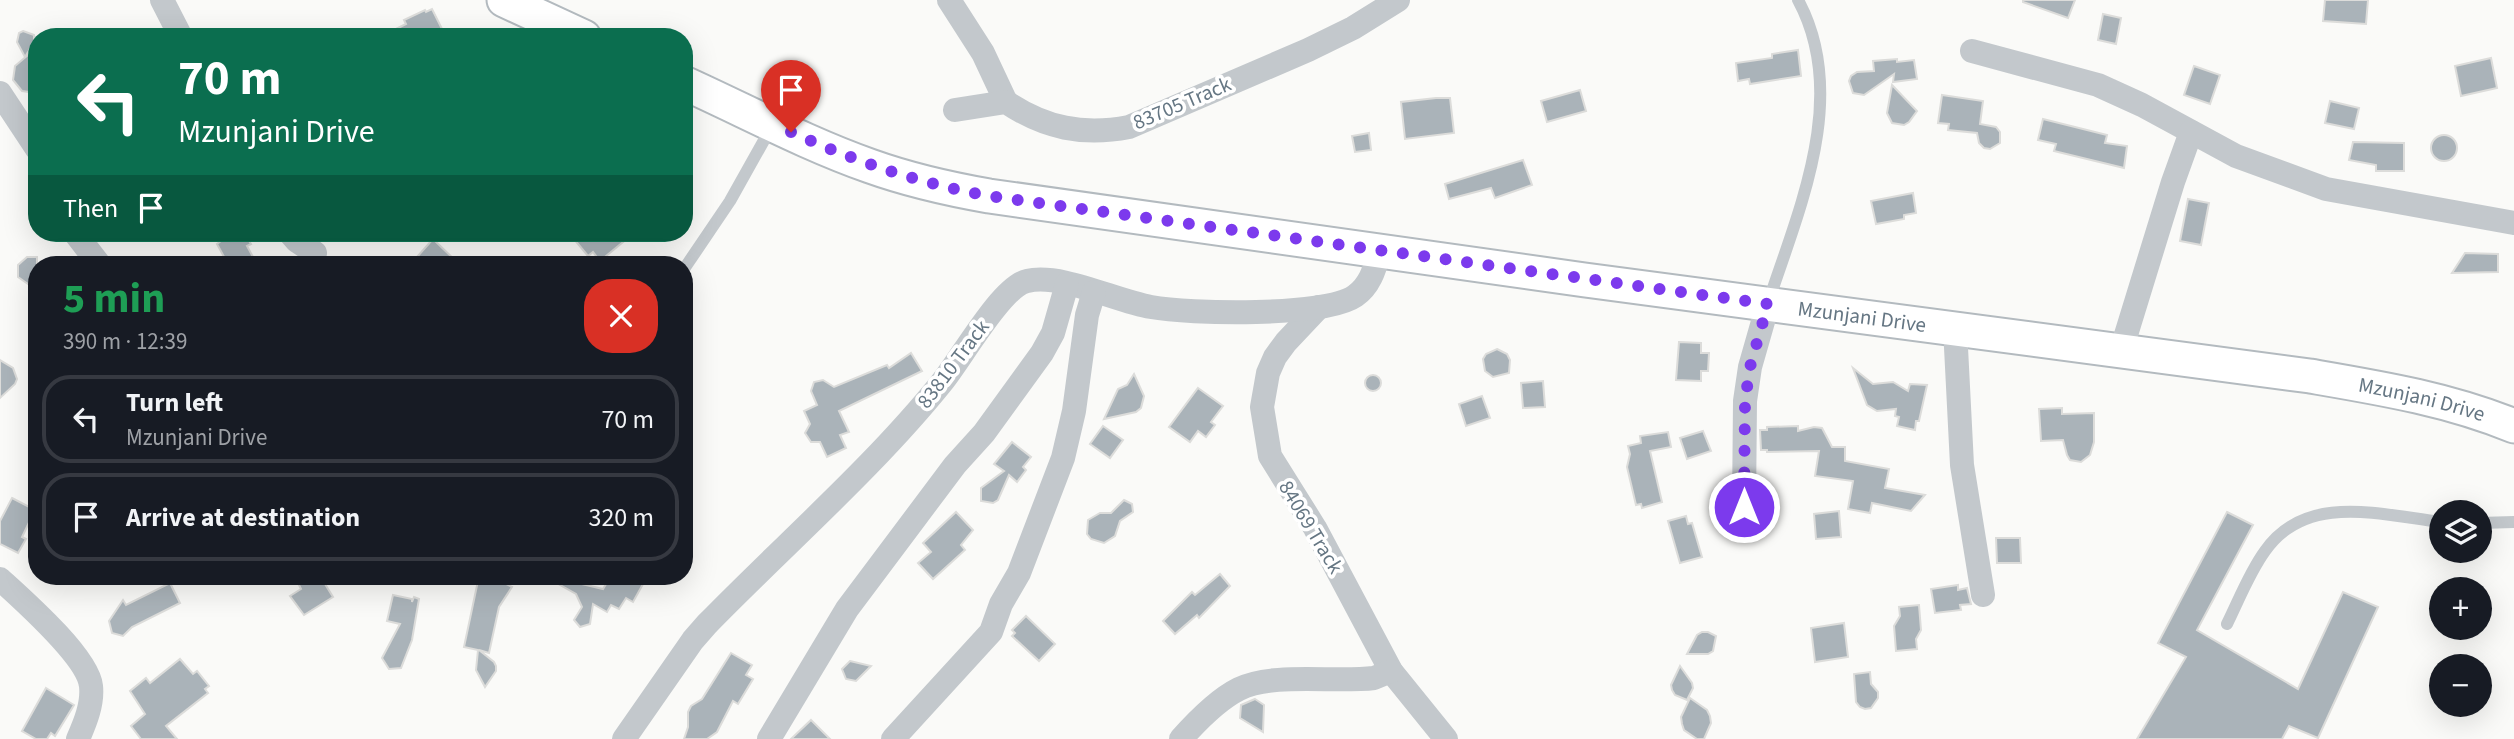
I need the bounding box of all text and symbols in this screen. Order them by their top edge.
text: 70 m [178,44,282,114]
icon: left [63,56,154,147]
pin [761,60,821,132]
street label: 83705 Track [1128,69,1236,137]
icon: arrive [772,71,810,109]
text: Mzunjani Drive [178,109,375,155]
icon: arrive [132,189,170,227]
text: Then [63,190,118,227]
text: 5 min [63,269,165,329]
button: close [584,279,658,353]
street label: Mzunjani Drive [1796,293,1928,340]
street label: 83810 Track [910,313,997,415]
text: 390 m · 12:39 [63,325,187,358]
street label: Mzunjani Drive [2356,370,2489,429]
text: Turn left [126,384,223,421]
icon: left [67,400,105,438]
text: 70 m [601,401,654,438]
text: Mzunjani Drive [126,421,267,454]
position arrow [1707,470,1781,544]
street label: 84069 Track [1271,475,1351,580]
icon: arrive [67,498,105,536]
text: Arrive at destination [126,499,360,536]
text: 320 m [588,499,654,536]
map controls [2429,500,2492,717]
button: layers [2429,500,2492,563]
button: + [2429,577,2492,640]
button: − [2429,654,2492,717]

